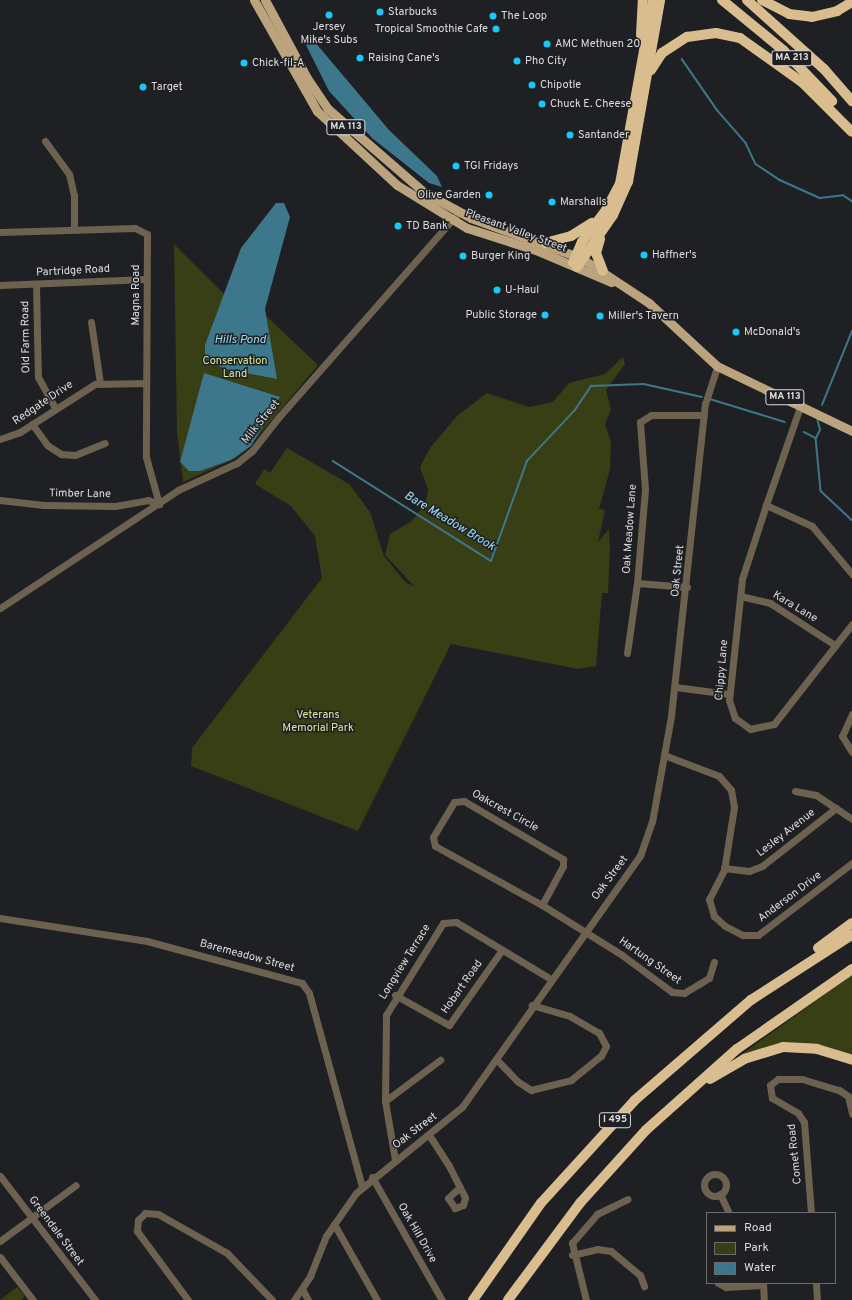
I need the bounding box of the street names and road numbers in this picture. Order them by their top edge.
road number: MA 213 [771,50,813,66]
road number: MA 113 [326,119,366,135]
street label: Pleasant Valley Street [463,206,569,256]
street label: Partridge Road [36,262,110,280]
street label: Magna Road [129,265,143,325]
street label: Old Farm Road [19,301,33,373]
street label: Redgate Drive [10,378,76,428]
road number: MA 113 [765,389,805,405]
street label: Milk Street [239,397,283,447]
street label: Oak Meadow Lane [620,484,640,574]
street label: Timber Lane [49,487,111,501]
street label: Oak Street [669,544,687,598]
street label: Kara Lane [770,589,820,625]
street label: Chippy Lane [713,639,731,701]
street label: Oakcrest Circle [469,787,541,835]
street label: Lesley Avenue [754,806,818,860]
street label: Oak Street [589,853,631,903]
street label: Anderson Drive [756,869,824,925]
street label: Longview Terrace [376,922,434,1002]
street label: Hartung Street [616,935,684,987]
street label: Baremeadow Street [198,937,296,975]
street label: Hobart Road [439,958,485,1016]
street label: Oak Street [390,1110,440,1152]
road number: I 495 [598,1112,632,1128]
street label: Comet Road [785,1123,805,1185]
street label: Greendale Street [26,1194,86,1268]
street label: Oak Hill Drive [395,1201,439,1265]

